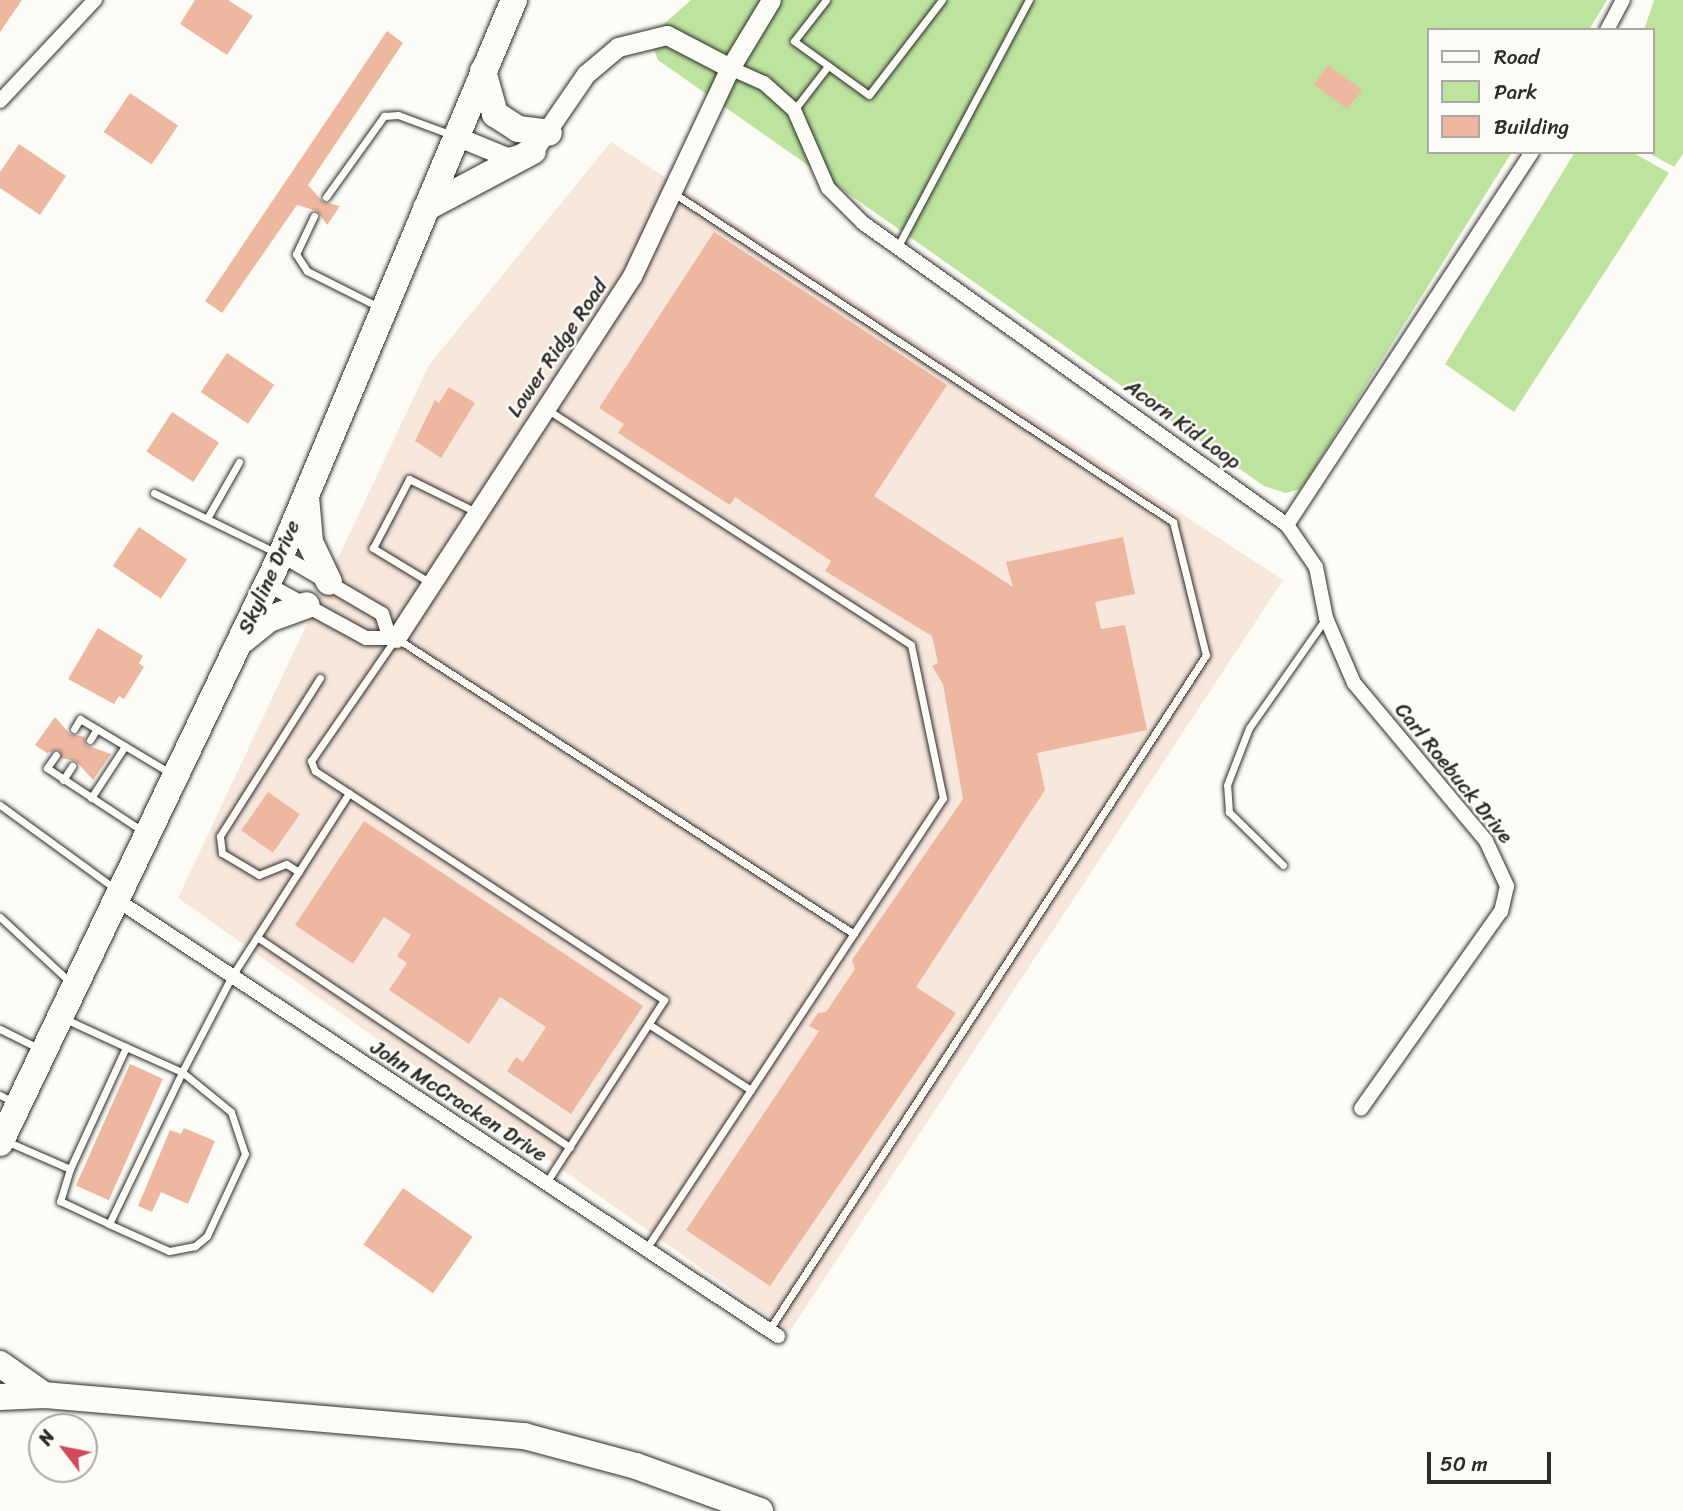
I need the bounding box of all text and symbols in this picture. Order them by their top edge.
legend [1428,28,1655,154]
text: Road [1494,38,1539,76]
text: Park [1494,73,1537,111]
text: Building [1494,108,1569,146]
street label: Lower Ridge Road [501,274,613,422]
street label: Acorn Kid Loop [1120,373,1246,475]
street label: Skyline Drive [233,516,305,638]
street label: Carl Roebuck Drive [1389,697,1519,849]
street label: John McCracken Drive [366,1035,552,1167]
north arrow [28,1413,98,1483]
text: N [29,1423,64,1452]
scale bar [1431,1438,1555,1482]
text: 50 m [1440,1445,1488,1483]

